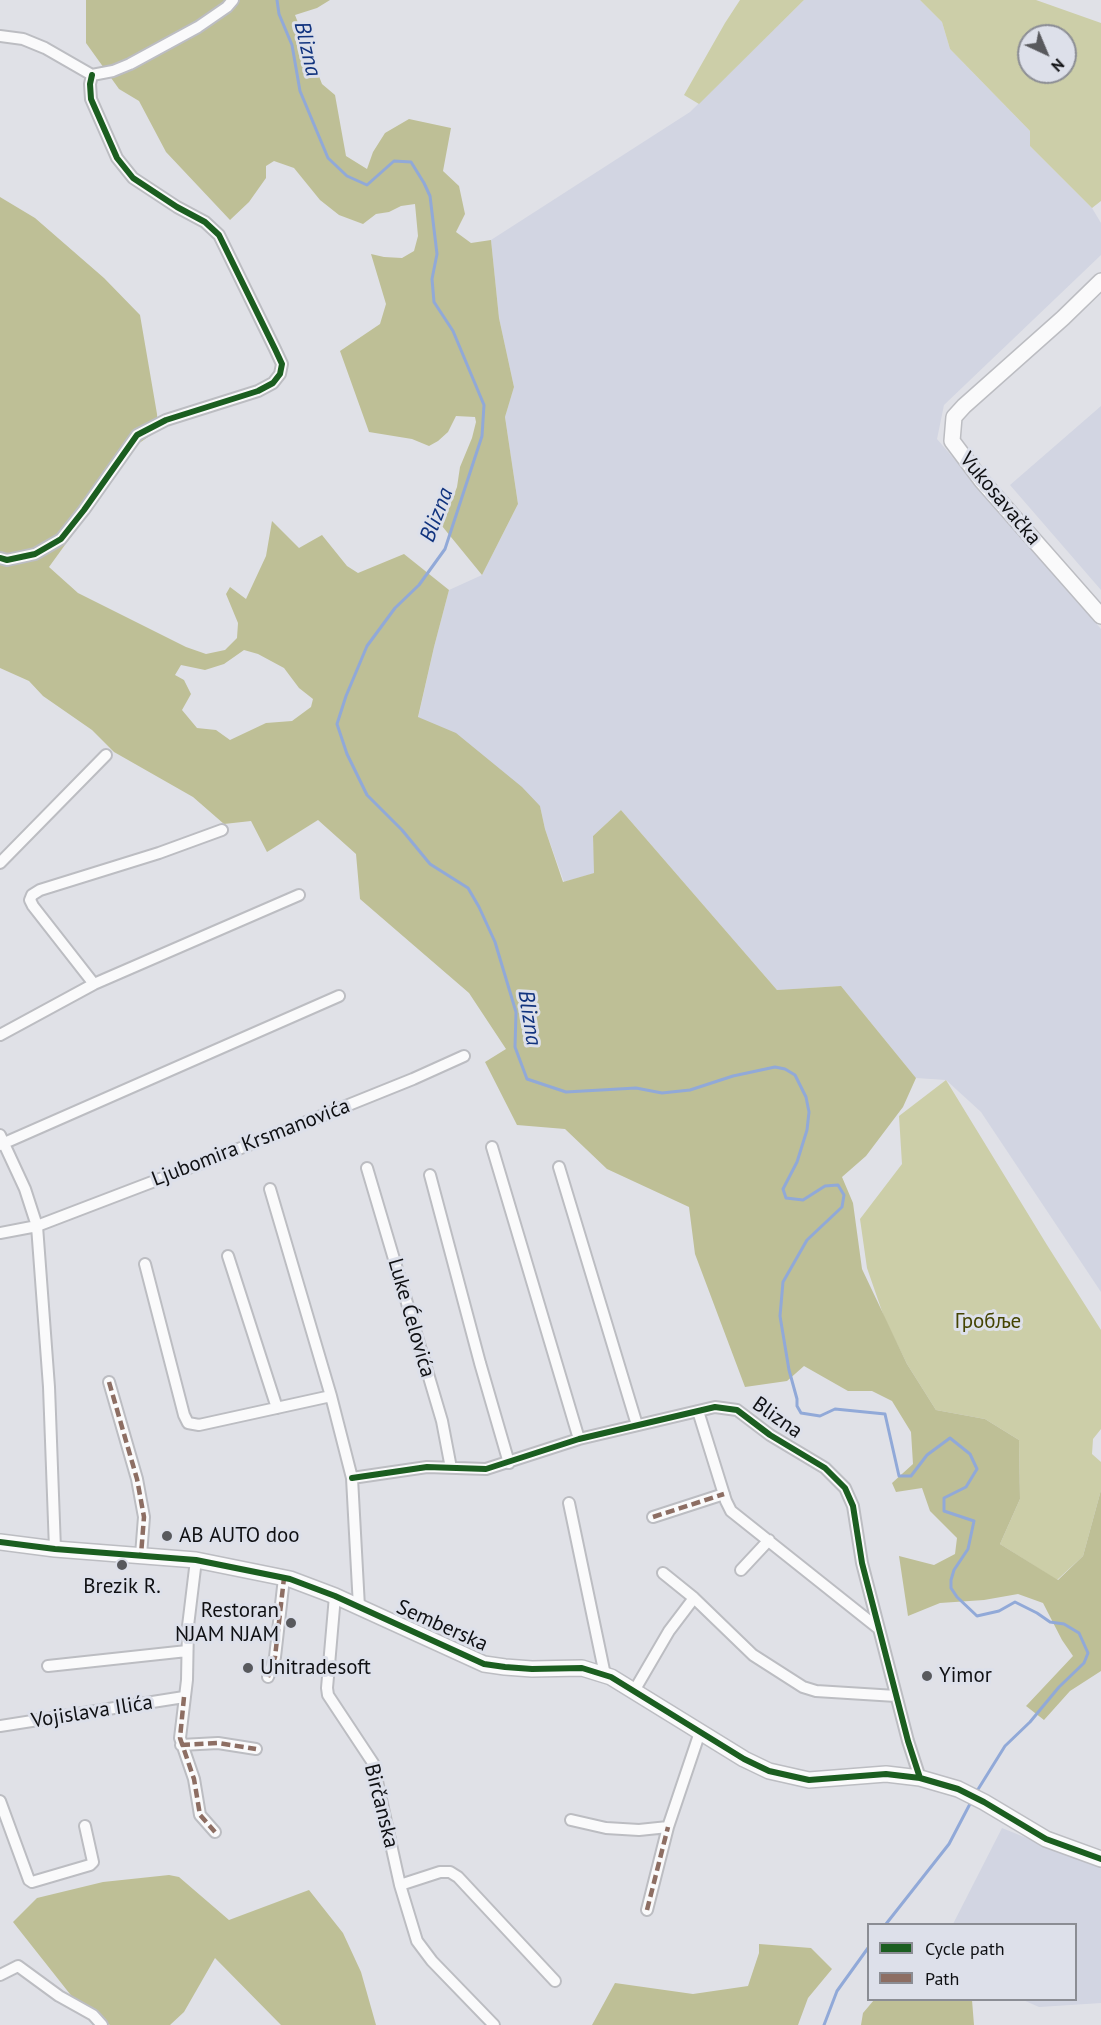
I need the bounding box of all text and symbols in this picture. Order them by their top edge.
water label: Blizna [288,19,326,79]
north arrow [1017,24,1077,84]
text: N [1047,55,1069,76]
street label: Vukosavačka [954,448,1046,550]
water label: Blizna [415,484,459,546]
water label: Blizna [512,989,546,1047]
street label: Ljubomira Krsmanovića [148,1094,354,1192]
street label: Luke Ćelovića [382,1256,440,1380]
park label: Гробље [955,1309,1021,1335]
street label: Blizna [747,1392,807,1444]
place label: AB AUTO doo [179,1523,300,1549]
marker: AB AUTO doo [160,1529,174,1543]
marker: Brezik R. [115,1558,129,1572]
place label: Brezik R. [83,1574,161,1600]
street label: Semberska [392,1595,492,1657]
place label: Restoran NJAM NJAM [175,1598,279,1648]
marker: Restoran NJAM NJAM [284,1616,298,1630]
place label: Unitradesoft [260,1655,371,1681]
marker: Unitradesoft [241,1661,255,1675]
place label: Yimor [939,1663,992,1689]
marker: Yimor [920,1669,934,1683]
street label: Vojislava Ilića [30,1690,154,1734]
street label: Birčanska [358,1761,404,1851]
legend [867,1923,1077,2001]
text: Cycle path [925,1937,1005,1960]
text: Path [925,1967,959,1990]

